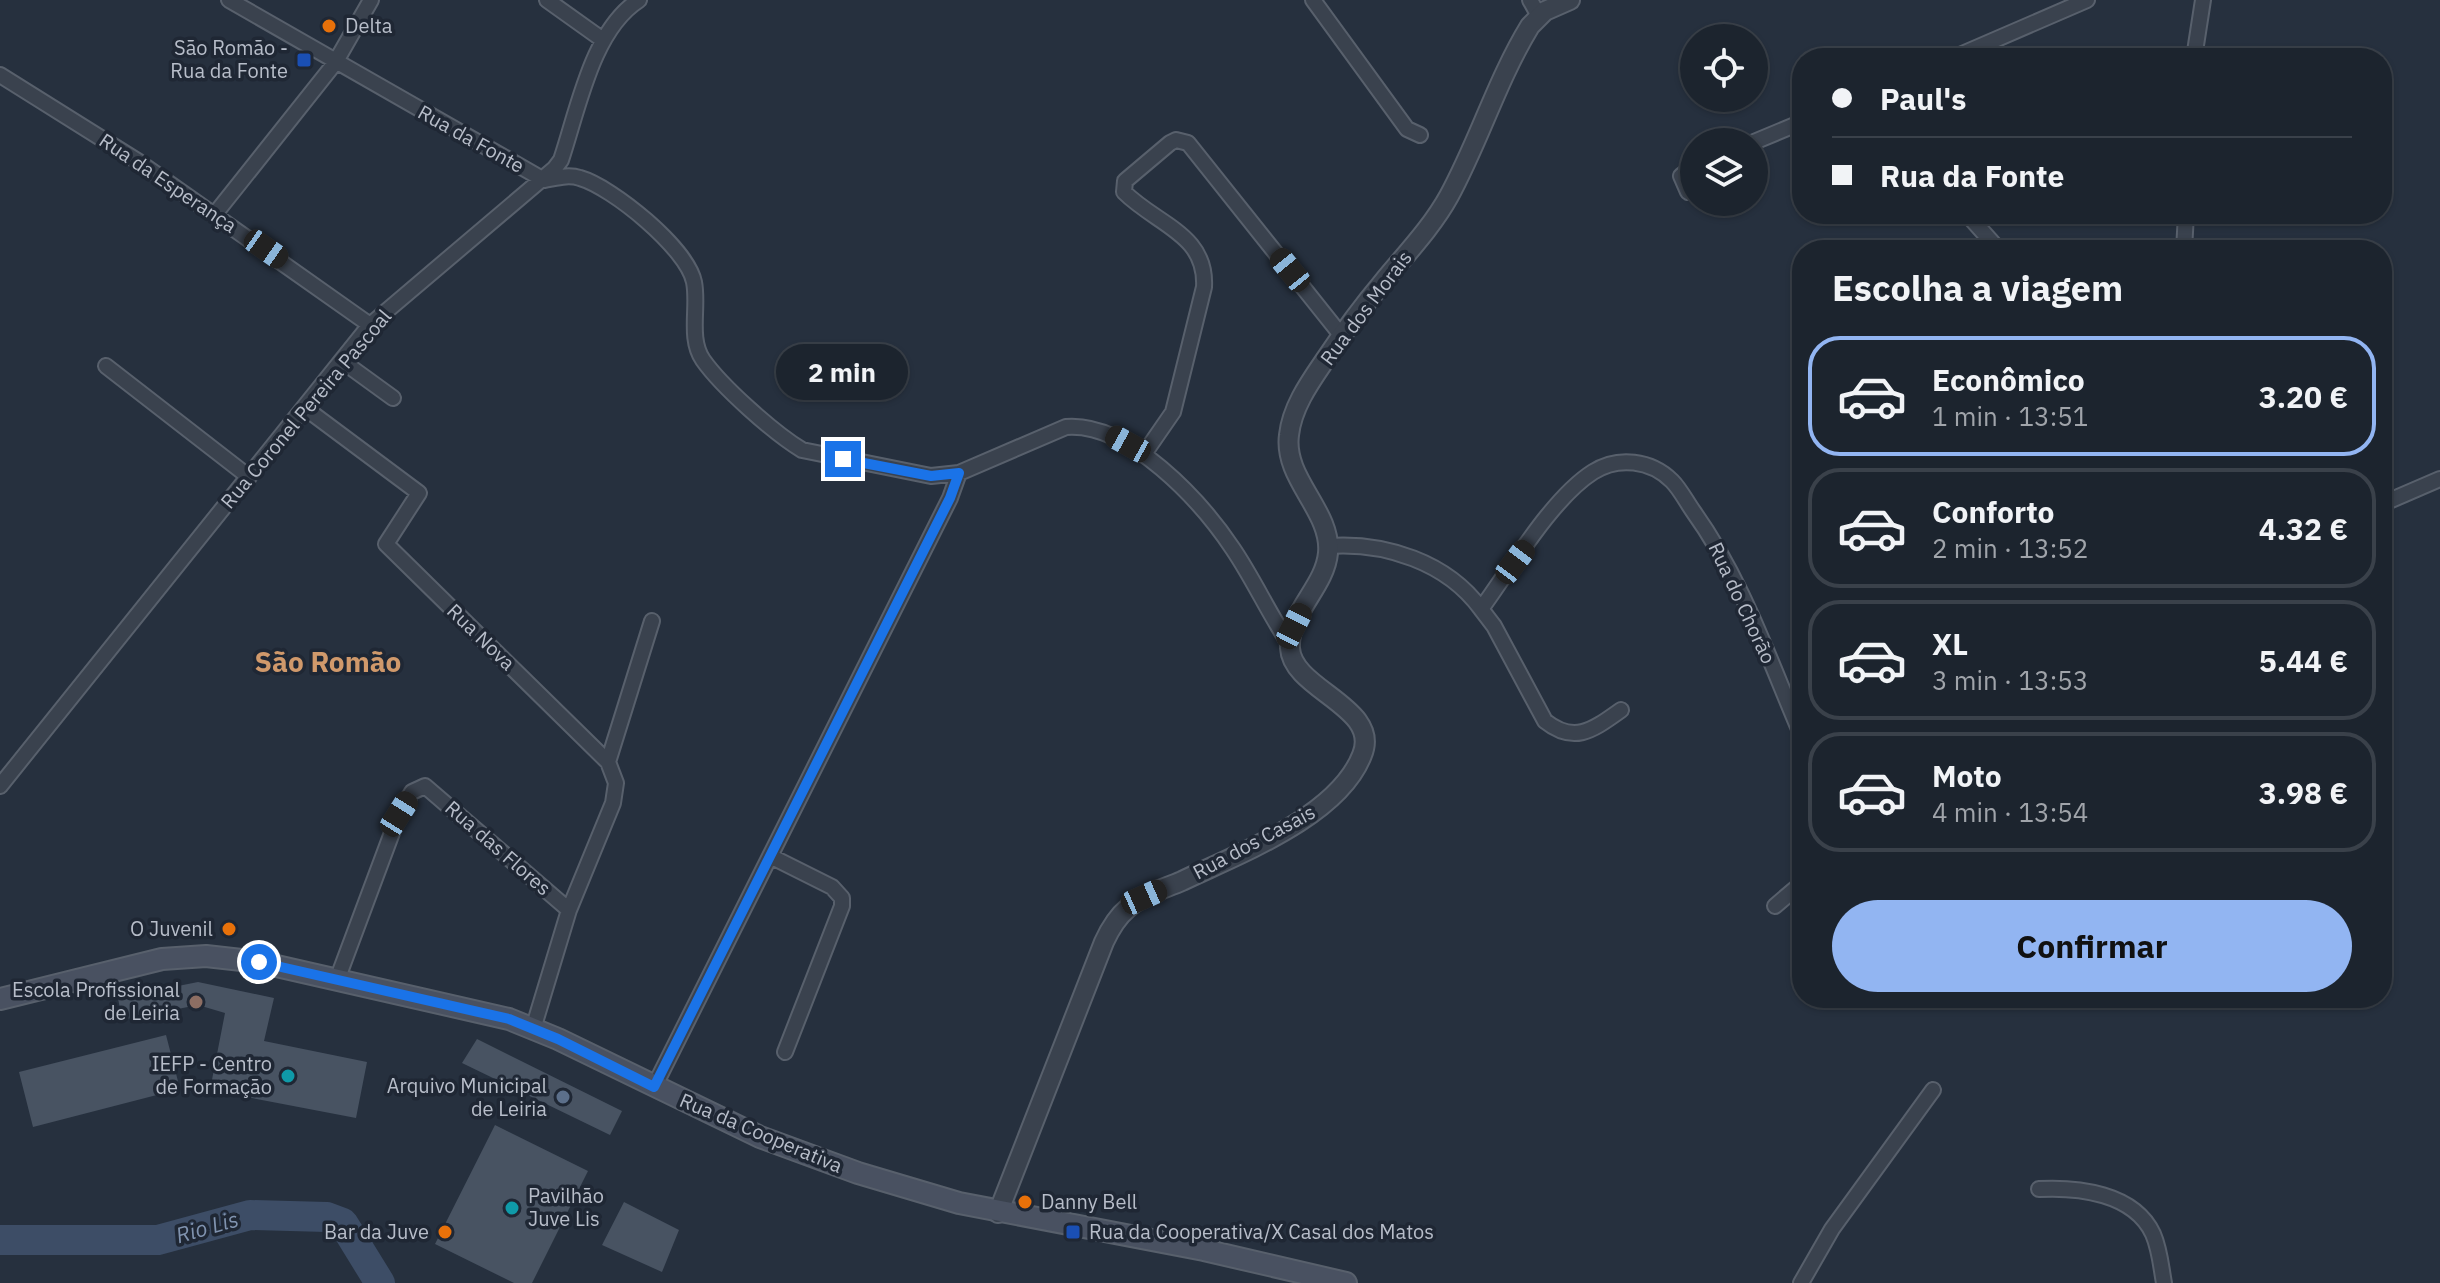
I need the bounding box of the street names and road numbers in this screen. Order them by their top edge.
street label: Rua da Fonte [413,98,529,179]
street label: Rua da Esperança [94,126,243,239]
street label: Rua dos Morais [1314,245,1418,371]
street label: Rua Coronel Pereira Pascoal [214,303,397,514]
street label: Rua do Chorão [1702,538,1782,668]
street label: Rua Nova [441,597,522,676]
street label: Rua das Flores [440,794,557,901]
street label: Rua dos Casais [1188,798,1320,885]
street label: Rua da Cooperativa [676,1086,847,1179]

